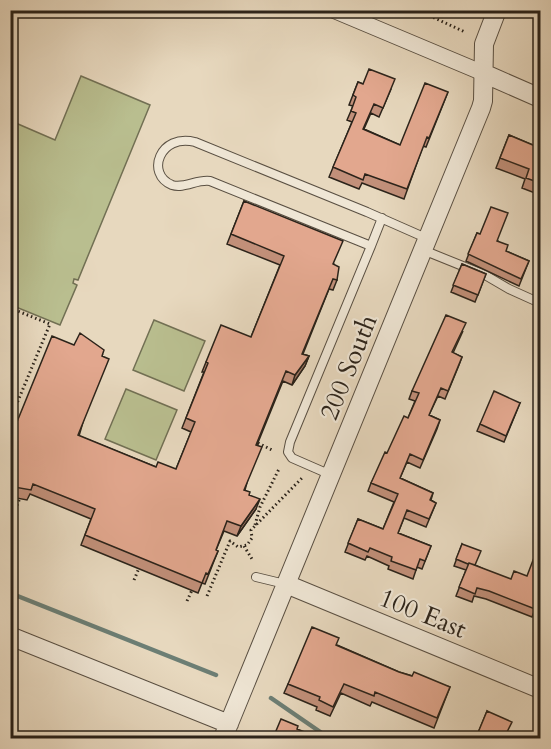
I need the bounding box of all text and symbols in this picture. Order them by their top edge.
street label: 200 South [311,309,385,425]
street label: 100 East [374,580,472,647]

